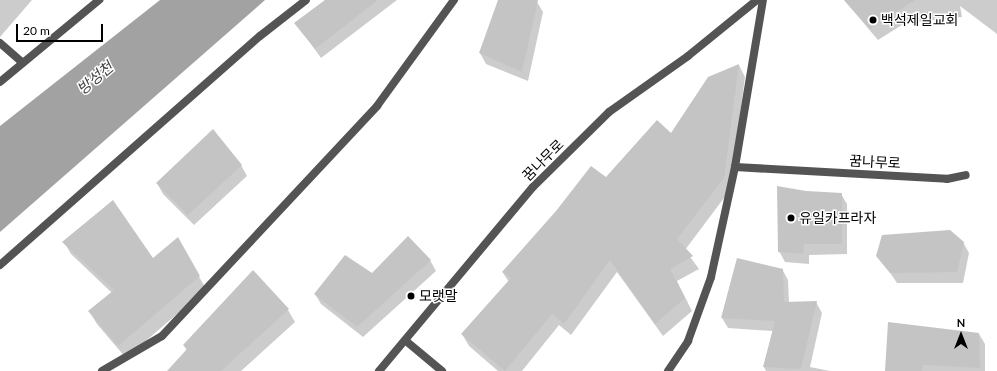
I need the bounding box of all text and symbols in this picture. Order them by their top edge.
place label: 백석제일교회 [881,12,958,28]
marker: 백석제일교회 [868,15,878,25]
scale bar [18,16,105,42]
text: 20 m [23,23,50,38]
water label: 방성천 [73,58,117,98]
street label: 꿈나무로 [519,136,567,184]
street label: 꿈나무로 [849,152,901,172]
place label: 유일카프라자 [799,210,876,226]
marker: 유일카프라자 [786,213,796,223]
place label: 모랫말 [419,288,458,304]
marker: 모랫말 [406,291,416,301]
north arrow [941,315,981,355]
text: N [957,316,965,329]

